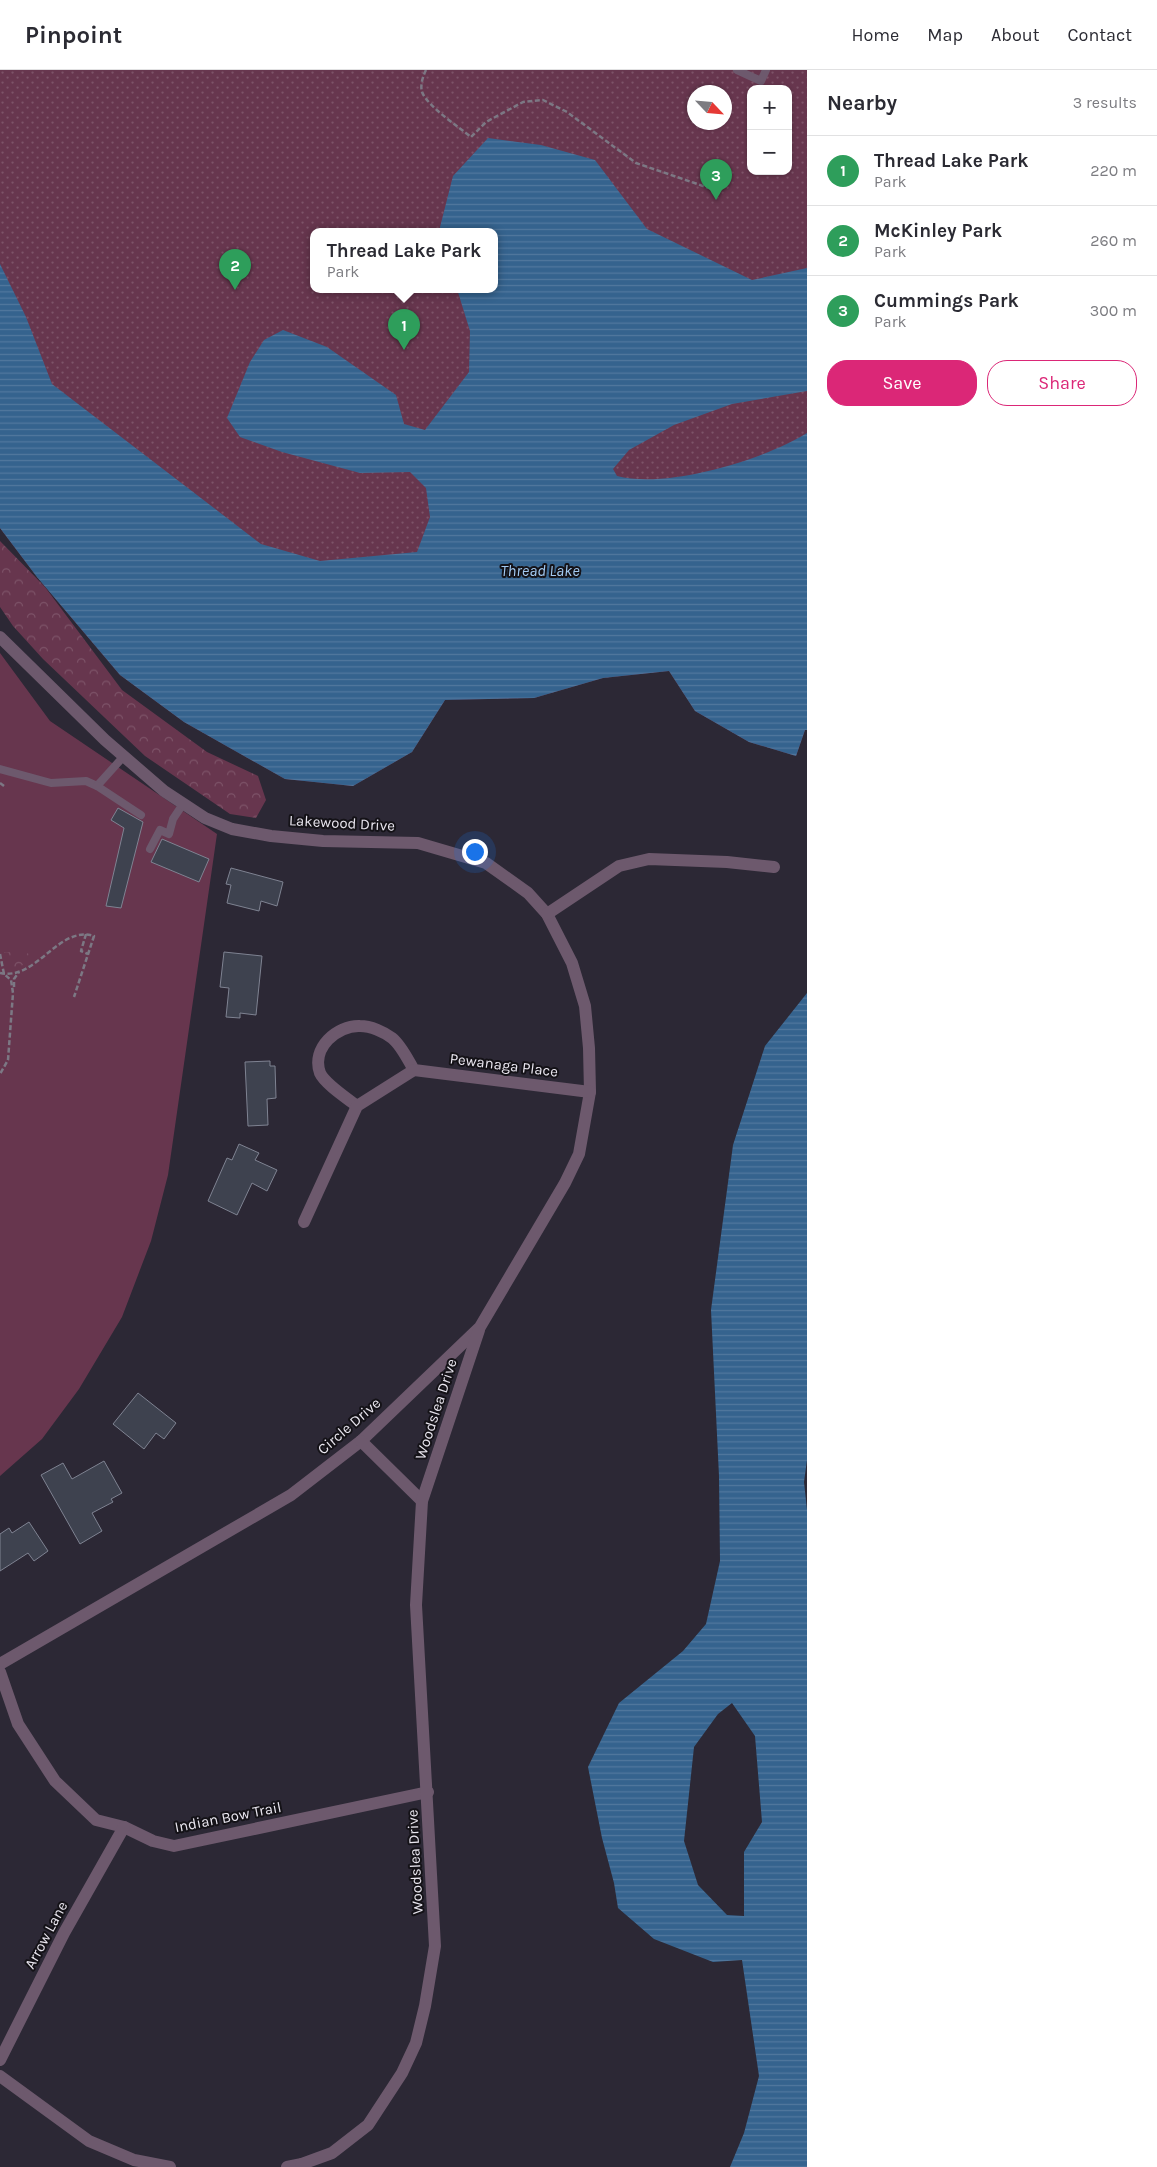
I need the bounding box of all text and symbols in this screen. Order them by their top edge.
text: Pinpoint [25,21,122,49]
text: Home [851,24,899,46]
text: Map [927,24,963,46]
text: About [991,24,1040,46]
text: Contact [1068,24,1132,46]
north arrow [687,85,732,130]
map controls [747,85,792,175]
button: + [747,85,792,130]
text: Nearby [827,91,897,115]
text: 3 results [1073,93,1137,112]
button: − [747,130,792,175]
text: Thread Lake Park [874,150,1029,172]
pin: 3 [700,159,732,200]
text: 1 [840,161,846,180]
text: 220 m [1090,161,1137,180]
text: Park [874,172,906,191]
text: McKinley Park [874,220,1002,242]
popup [310,228,498,293]
text: 2 [838,231,848,250]
text: 260 m [1090,231,1137,250]
text: Thread Lake Park [327,240,481,262]
text: Park [874,242,906,261]
pin: 2 [219,249,251,290]
text: Park [327,262,359,281]
text: Cummings Park [874,290,1019,312]
text: 3 [838,301,848,320]
text: 300 m [1090,301,1137,320]
pin: 1 [388,309,420,350]
text: Park [874,312,906,331]
button: Save [827,360,977,406]
button: Share [987,360,1137,406]
water label: Thread Lake [500,561,580,580]
street label: Lakewood Drive [289,811,395,835]
your location [462,839,488,865]
street label: Pewanaga Place [449,1049,559,1081]
street label: Woodslea Drive [411,1356,461,1462]
street label: Circle Drive [314,1394,384,1458]
street label: Indian Bow Trail [173,1798,283,1836]
street label: Woodslea Drive [403,1809,427,1915]
street label: Arrow Lane [21,1898,71,1972]

